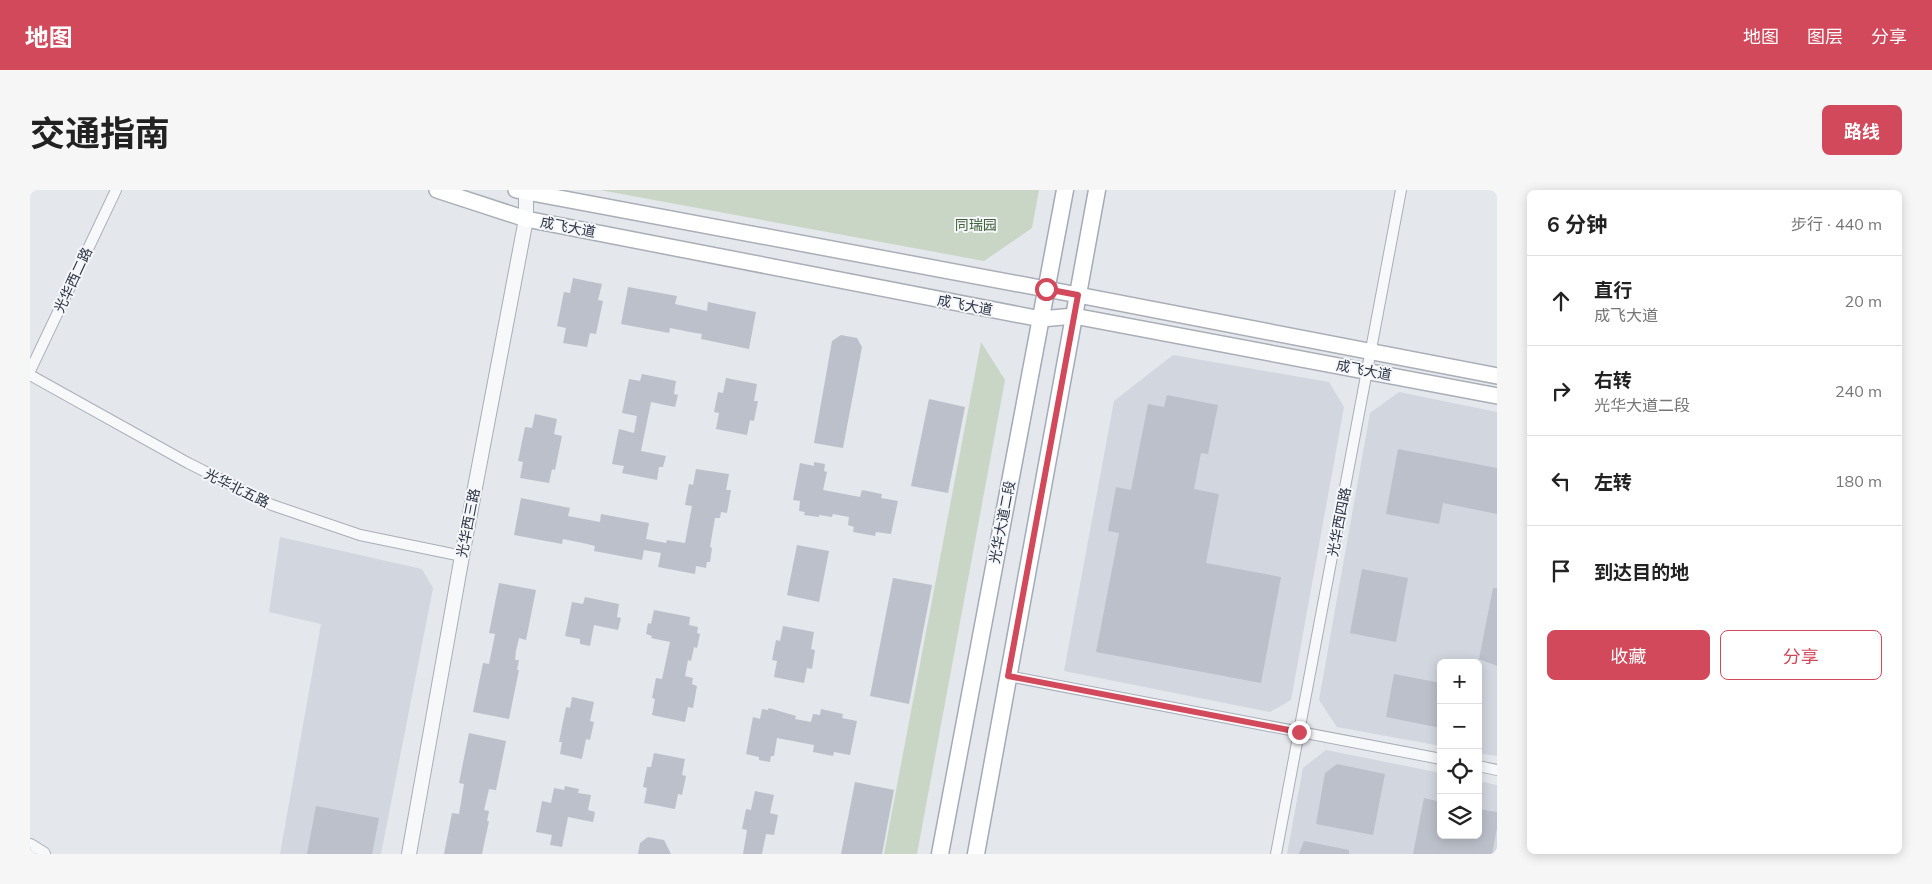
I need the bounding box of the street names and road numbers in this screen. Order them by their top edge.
street label: 成飞大道 [539,213,597,241]
street label: 光华西二路 [50,244,96,316]
street label: 成飞大道 [936,291,994,319]
street label: 成飞大道 [1335,356,1393,384]
street label: 光华北五路 [202,465,272,511]
street label: 光华大道二段 [985,479,1019,565]
street label: 光华西四路 [1323,486,1355,558]
street label: 光华西三路 [452,487,484,559]

